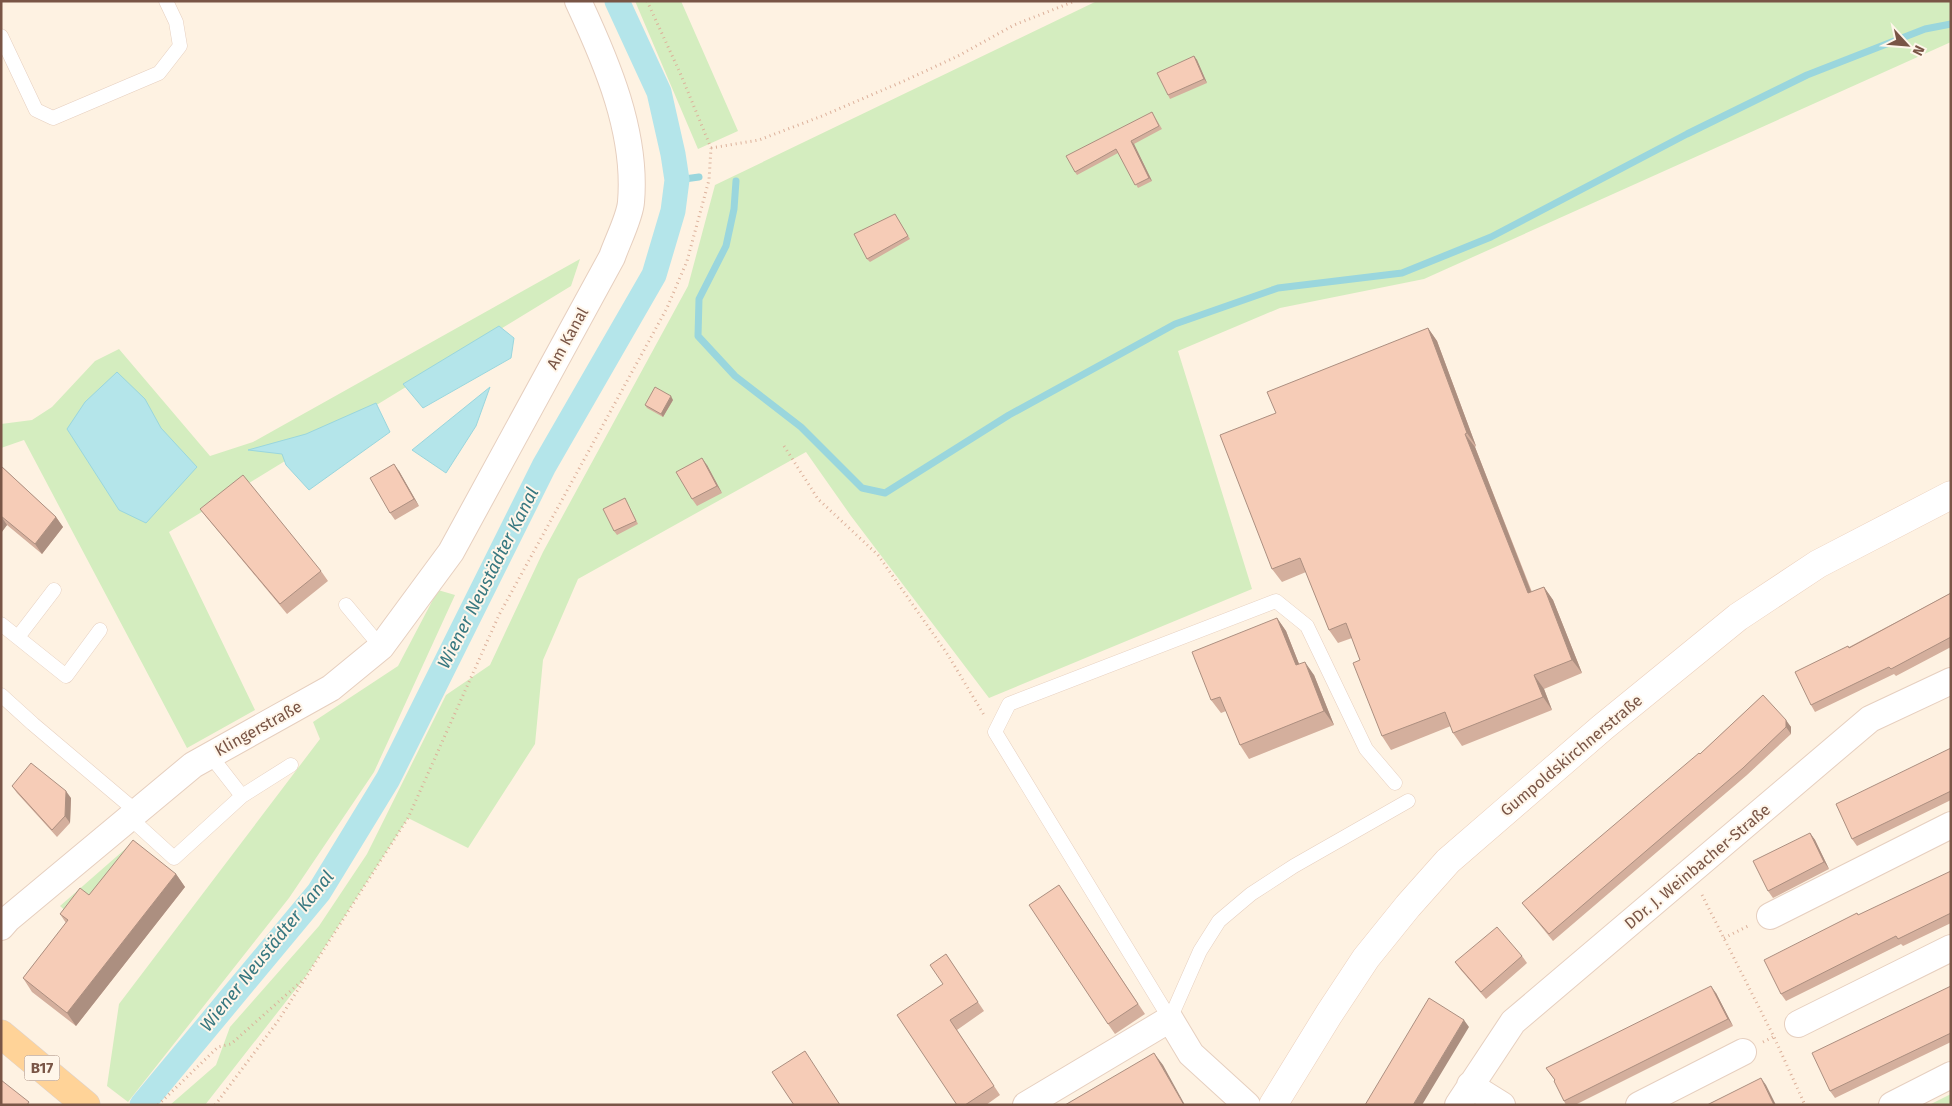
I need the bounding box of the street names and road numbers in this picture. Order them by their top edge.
street label: Am Kanal [543,304,592,372]
street label: Gumpoldskirchnerstraße [1497,691,1646,820]
street label: Klingerstraße [211,697,305,760]
street label: DDr. J. Weinbacher-Straße [1621,800,1774,933]
road number: B17 [24,1056,60,1080]

